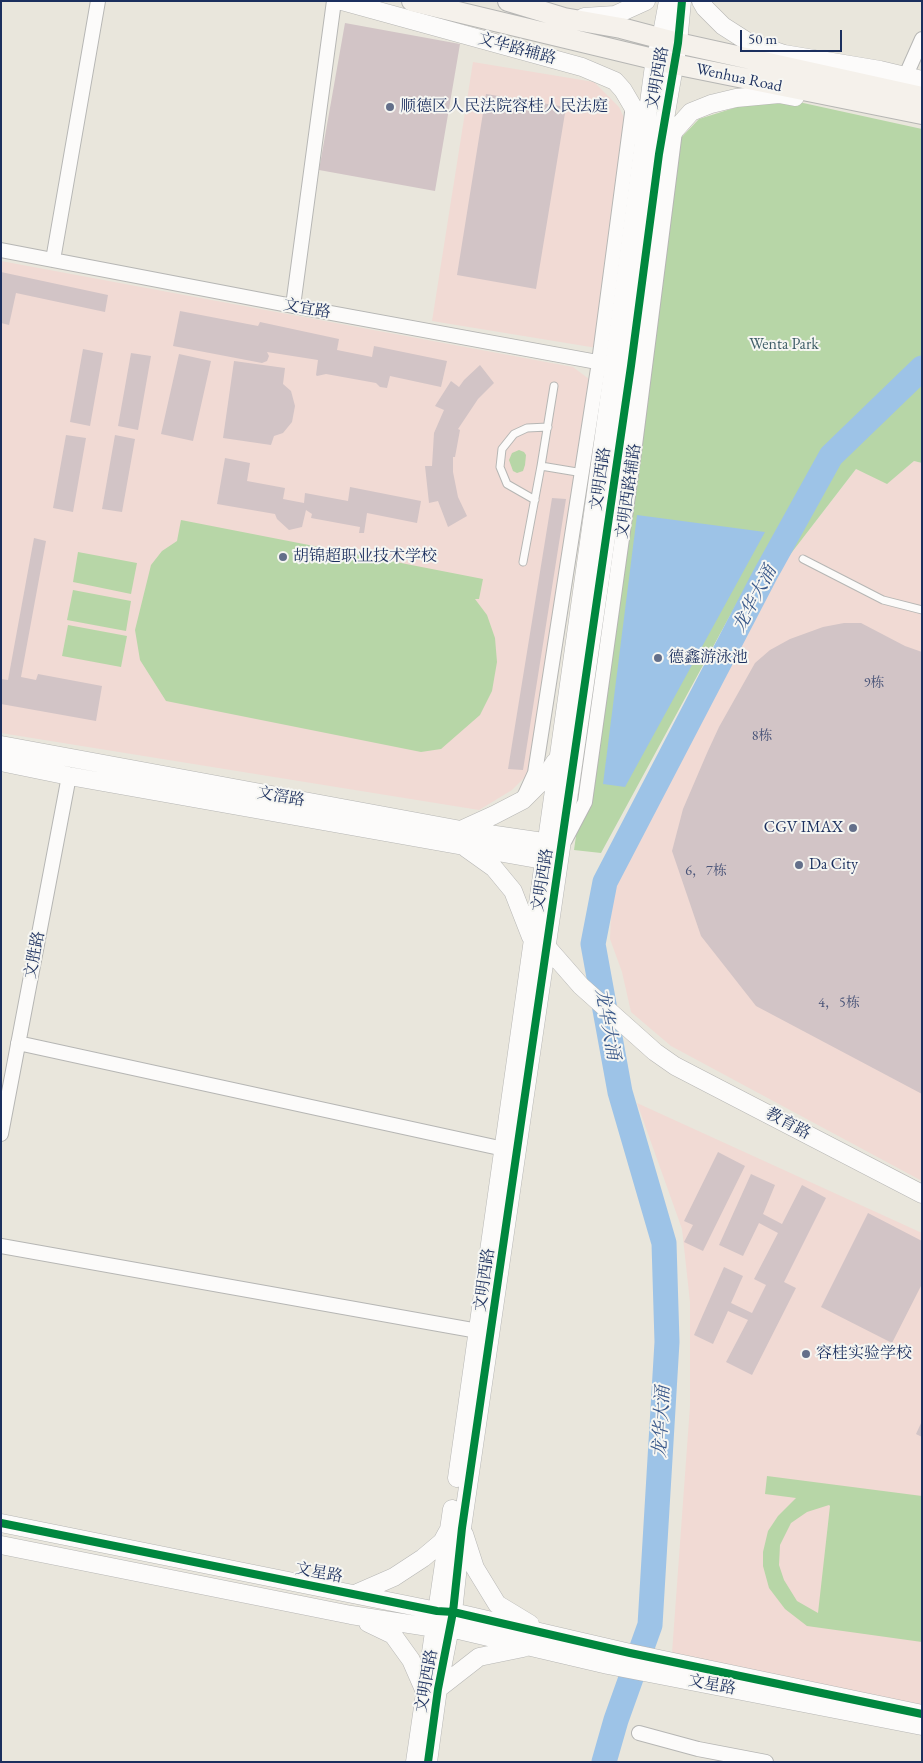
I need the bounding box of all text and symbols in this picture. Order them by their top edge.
scale bar [743,20,846,52]
street label: 文华路辅路 [476,29,558,69]
text: 50 m [748,29,777,48]
street label: 文明西路 [643,45,673,111]
street label: Wenhua Road [694,60,784,96]
place label: 顺德区人民法院容桂人民法庭 [400,97,608,117]
marker: 顺德区人民法院容桂人民法庭 [384,101,396,113]
street label: 文宜路 [282,295,332,323]
park label: Wenta Park [749,335,819,355]
street label: 文明西路辅路 [613,442,645,540]
street label: 文明西路 [587,446,615,512]
place label: 胡锦超职业技术学校 [293,547,437,567]
marker: 胡锦超职业技术学校 [277,551,289,563]
water label: 龙华大涌 [729,562,781,636]
place label: 德鑫游泳池 [668,648,748,668]
marker: 德鑫游泳池 [652,652,664,664]
house number: 9栋 [864,675,884,691]
house number: 8栋 [752,728,772,744]
street label: 文滘路 [256,783,306,811]
place label: CGV IMAX [764,818,843,838]
marker: CGV IMAX [847,822,859,834]
street label: 文明西路 [529,847,557,913]
place label: Da City [809,855,858,875]
marker: Da City [793,859,805,871]
house number: 6，7栋 [685,863,727,879]
street label: 文胜路 [21,930,49,980]
water label: 龙华大涌 [590,987,624,1061]
house number: 4，5栋 [818,995,860,1011]
street label: 教育路 [762,1104,814,1144]
street label: 文明西路 [471,1247,499,1313]
place label: 容桂实验学校 [816,1344,912,1364]
marker: 容桂实验学校 [800,1348,812,1360]
water label: 龙华大涌 [649,1385,675,1459]
street label: 文星路 [294,1559,344,1587]
street label: 文明西路 [412,1648,442,1714]
street label: 文星路 [687,1671,737,1699]

